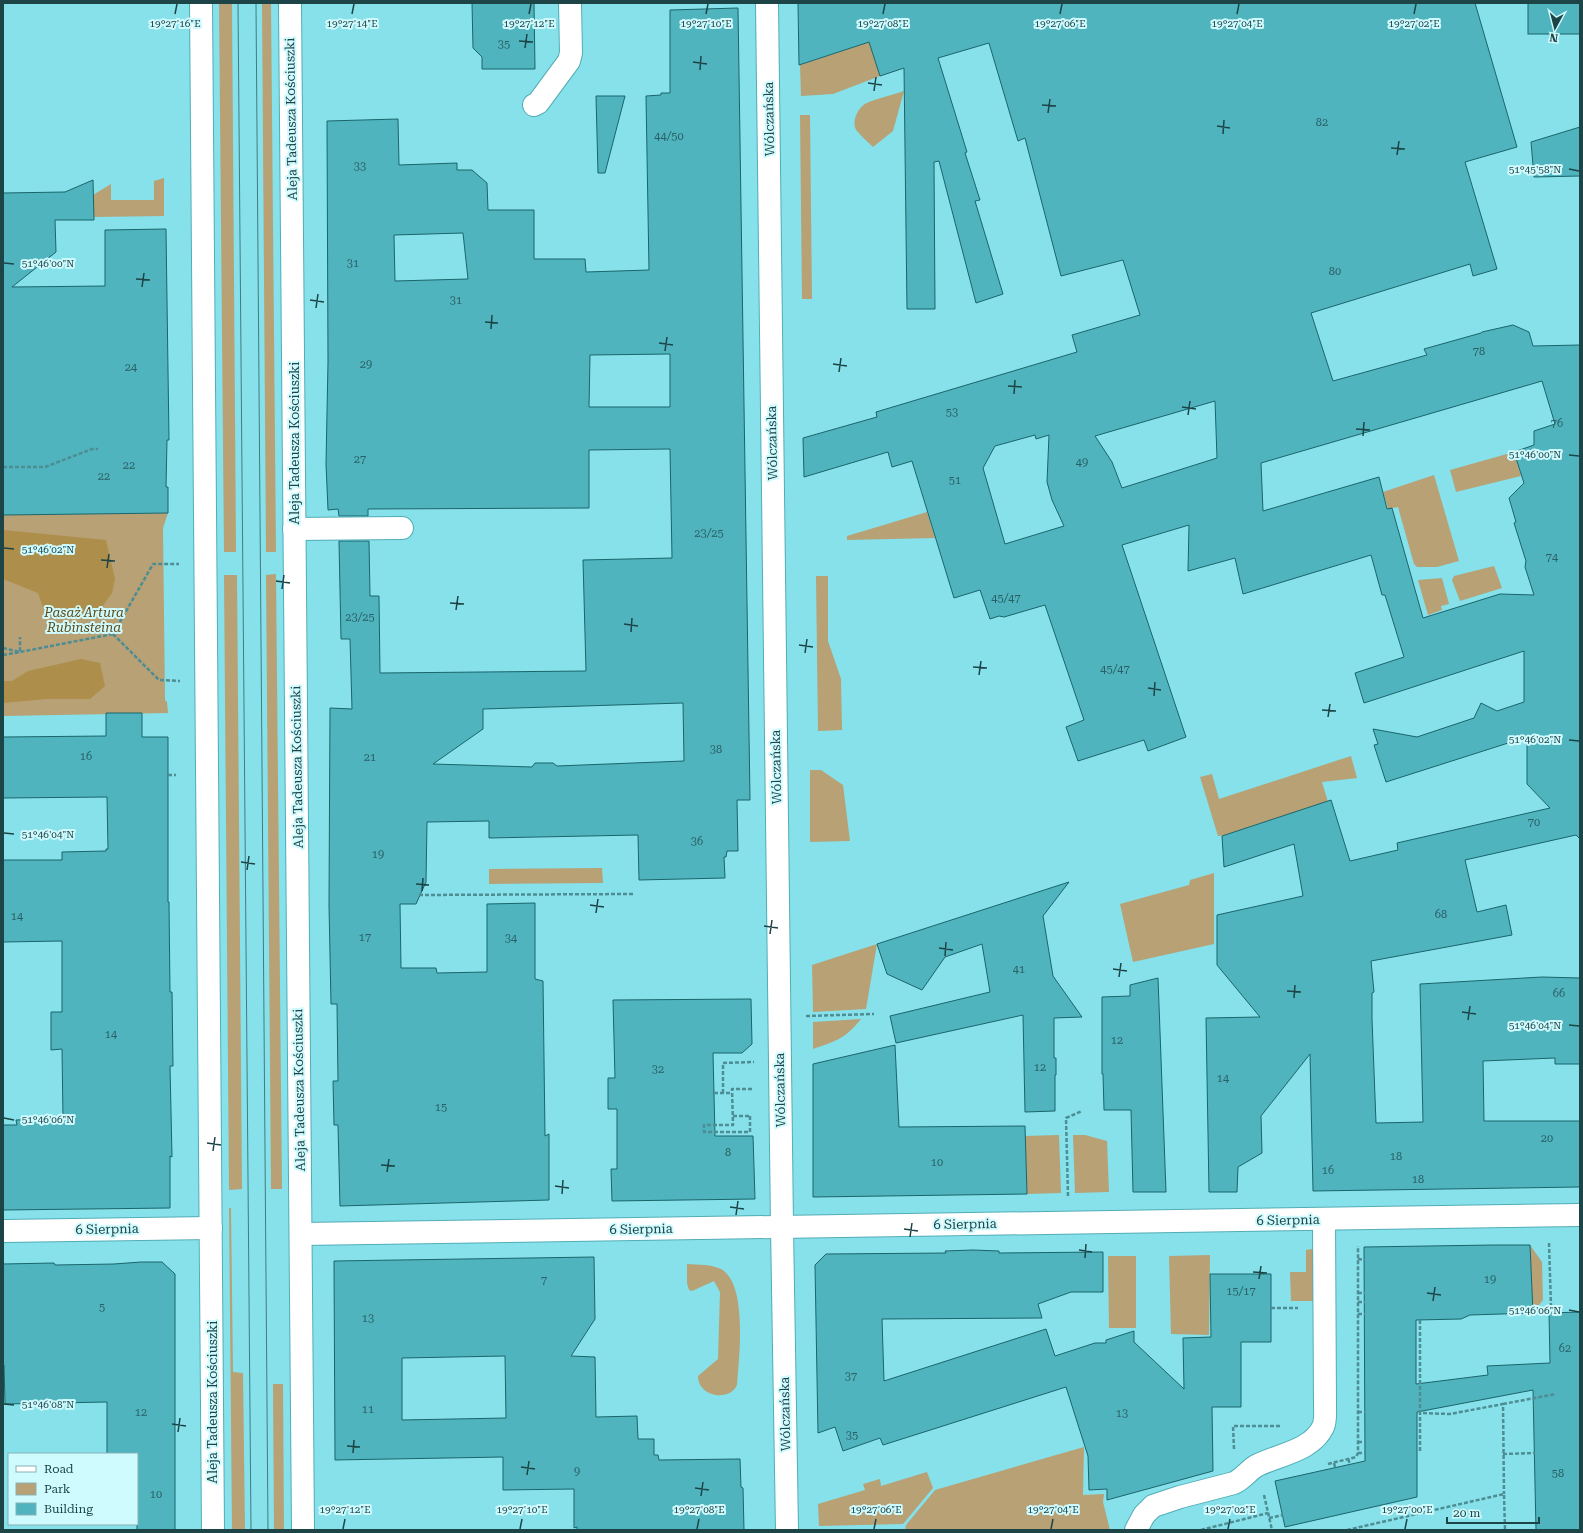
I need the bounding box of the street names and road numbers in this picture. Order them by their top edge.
street label: Aleja Tadeusza Kościuszki [282,37,300,201]
street label: Wólczańska [761,82,777,156]
street label: Aleja Tadeusza Kościuszki [287,362,302,524]
street label: Wólczańska [764,406,780,480]
street label: Aleja Tadeusza Kościuszki [288,685,306,849]
street label: Wólczańska [768,730,784,804]
street label: Aleja Tadeusza Kościuszki [290,1008,308,1172]
street label: Wólczańska [772,1053,788,1127]
street label: 6 Sierpnia [1256,1212,1320,1228]
street label: 6 Sierpnia [933,1216,997,1232]
street label: 6 Sierpnia [75,1221,139,1237]
street label: 6 Sierpnia [609,1221,673,1237]
street label: Aleja Tadeusza Kościuszki [205,1321,220,1483]
street label: Wólczańska [777,1377,793,1451]

